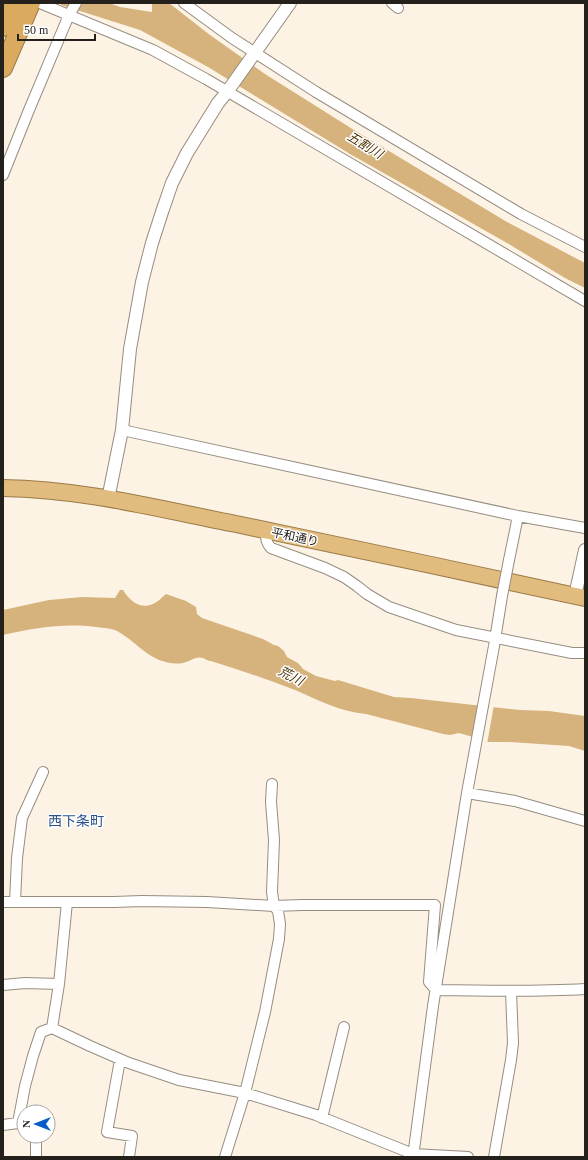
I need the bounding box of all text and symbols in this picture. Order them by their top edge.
scale bar [18,16,95,42]
text: 50 m [24,23,49,37]
water label: 五割川 [344,129,387,162]
street label: 平和通り [270,525,320,549]
water label: 荒川 [276,663,308,689]
district label: 西下条町 [48,814,104,829]
north arrow [16,1104,56,1144]
text: N [20,1120,32,1128]

